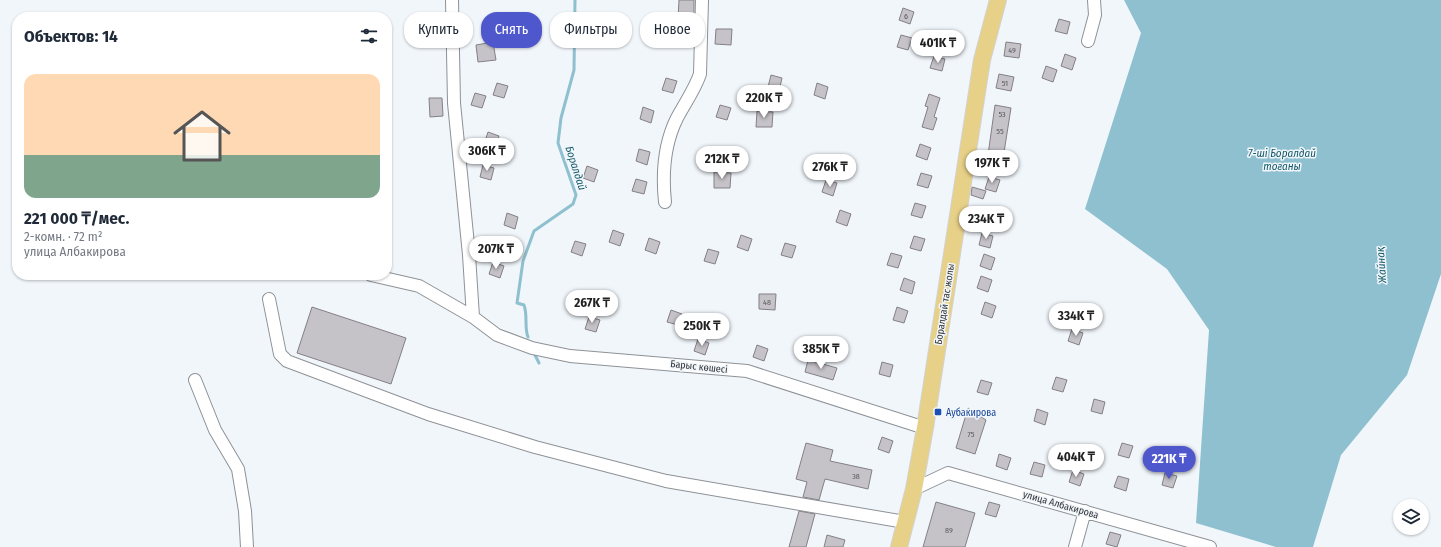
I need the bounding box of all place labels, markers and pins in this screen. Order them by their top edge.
pin: 401K ₸ [905,30,971,64]
pin: 220K ₸ [731,85,797,119]
pin: 306K ₸ [454,138,520,172]
pin: 212K ₸ [689,146,755,180]
pin: 197K ₸ [959,150,1025,184]
pin: 276K ₸ [797,154,863,188]
pin: 234K ₸ [953,206,1019,240]
pin: 207K ₸ [463,236,529,270]
pin: 267K ₸ [559,290,625,324]
pin: 334K ₸ [1043,303,1109,337]
pin: 250K ₸ [669,313,735,347]
pin: 385K ₸ [788,336,854,370]
marker: Аубакирова [933,407,943,417]
place label: Аубакирова [946,407,996,419]
pin: 404K ₸ [1043,444,1109,478]
pin: 221K ₸ [1136,446,1202,480]

